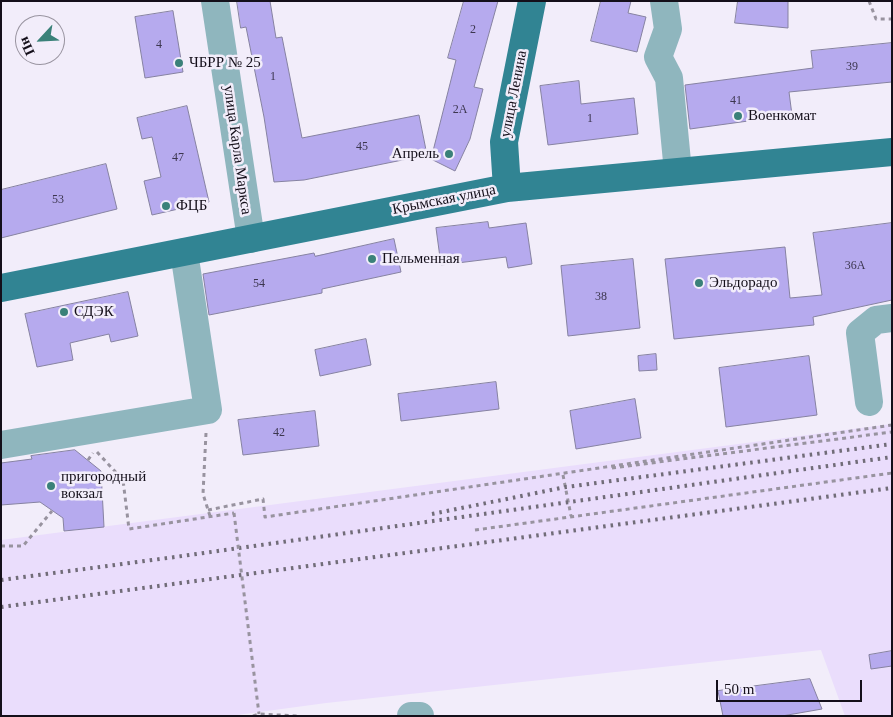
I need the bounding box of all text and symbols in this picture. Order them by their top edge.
north arrow [15,15,65,65]
house number: 2 [470,23,476,37]
text: Пн [16,34,38,58]
house number: 4 [156,38,162,52]
street label: улица Ленина [497,49,531,139]
place label: ЧБРР № 25 [189,54,261,72]
marker: ЧБРР № 25 [173,57,185,69]
house number: 39 [846,60,858,74]
house number: 1 [270,70,276,84]
street label: улица Карла Маркса [219,84,255,216]
house number: 41 [730,94,742,108]
house number: 2А [453,103,467,117]
place label: Военкомат [748,107,816,125]
marker: Военкомат [732,110,744,122]
house number: 1 [587,112,593,126]
house number: 45 [356,140,368,154]
place label: Апрель [392,145,439,163]
marker: Апрель [443,148,455,160]
house number: 47 [172,151,184,165]
street label: Крымская улица [391,181,497,219]
house number: 53 [52,193,64,207]
place label: ФЦБ [176,197,207,215]
marker: ФЦБ [160,200,172,212]
place label: Пельменная [382,250,460,268]
marker: Пельменная [366,253,378,265]
house number: 36А [845,259,865,273]
place label: Эльдорадо [709,274,777,292]
house number: 54 [253,277,265,291]
marker: Эльдорадо [693,277,705,289]
house number: 38 [595,290,607,304]
place label: СДЭК [74,303,114,321]
marker: СДЭК [58,306,70,318]
house number: 42 [273,426,285,440]
place label: пригородный вокзал [61,468,146,503]
marker: пригородный вокзал [45,480,57,492]
scale bar [718,670,864,702]
text: 50 m [724,681,754,697]

